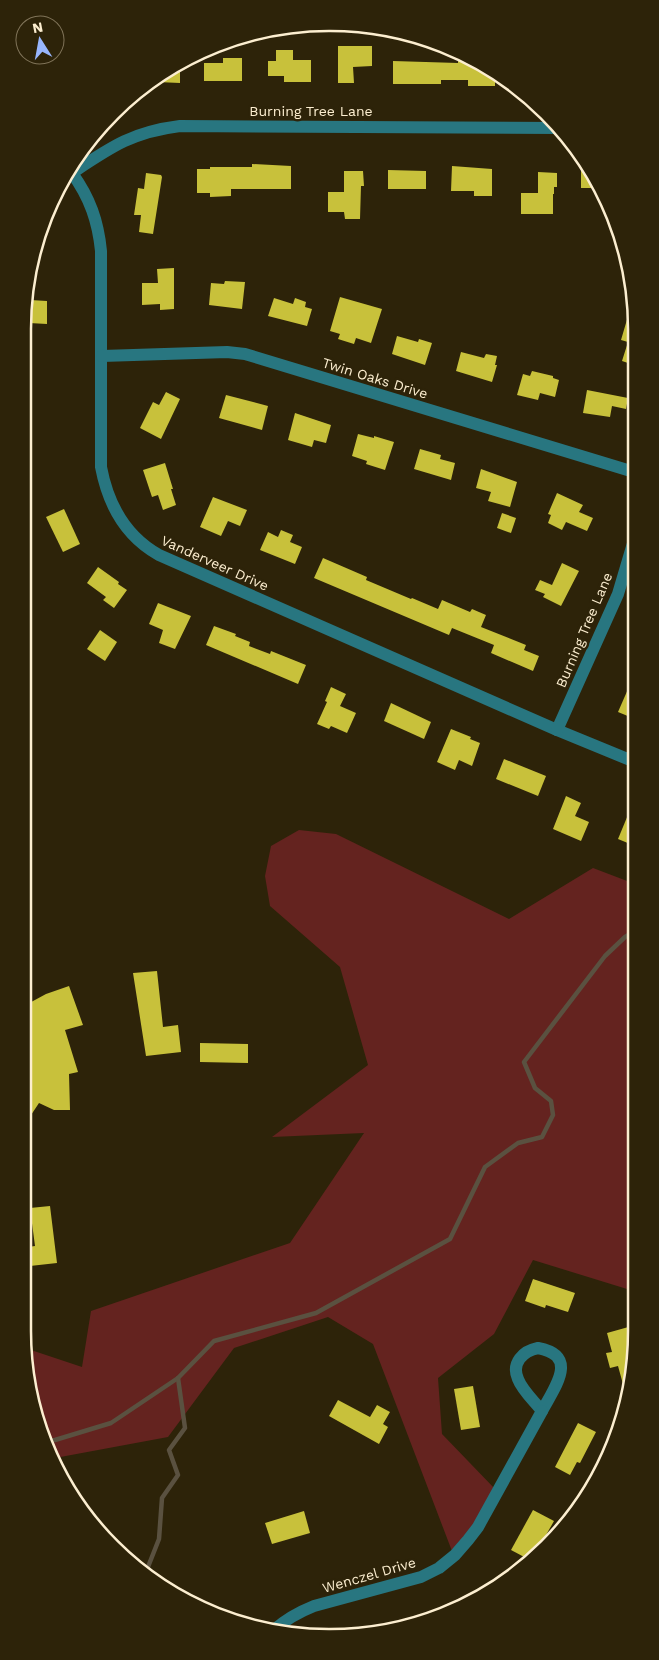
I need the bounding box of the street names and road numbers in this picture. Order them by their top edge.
street label: Burning Tree Lane [249,103,373,119]
street label: Twin Oaks Drive [320,354,430,402]
street label: Vanderveer Drive [159,532,271,594]
street label: Burning Tree Lane [553,570,615,690]
street label: Wenczel Drive [320,1554,418,1596]

